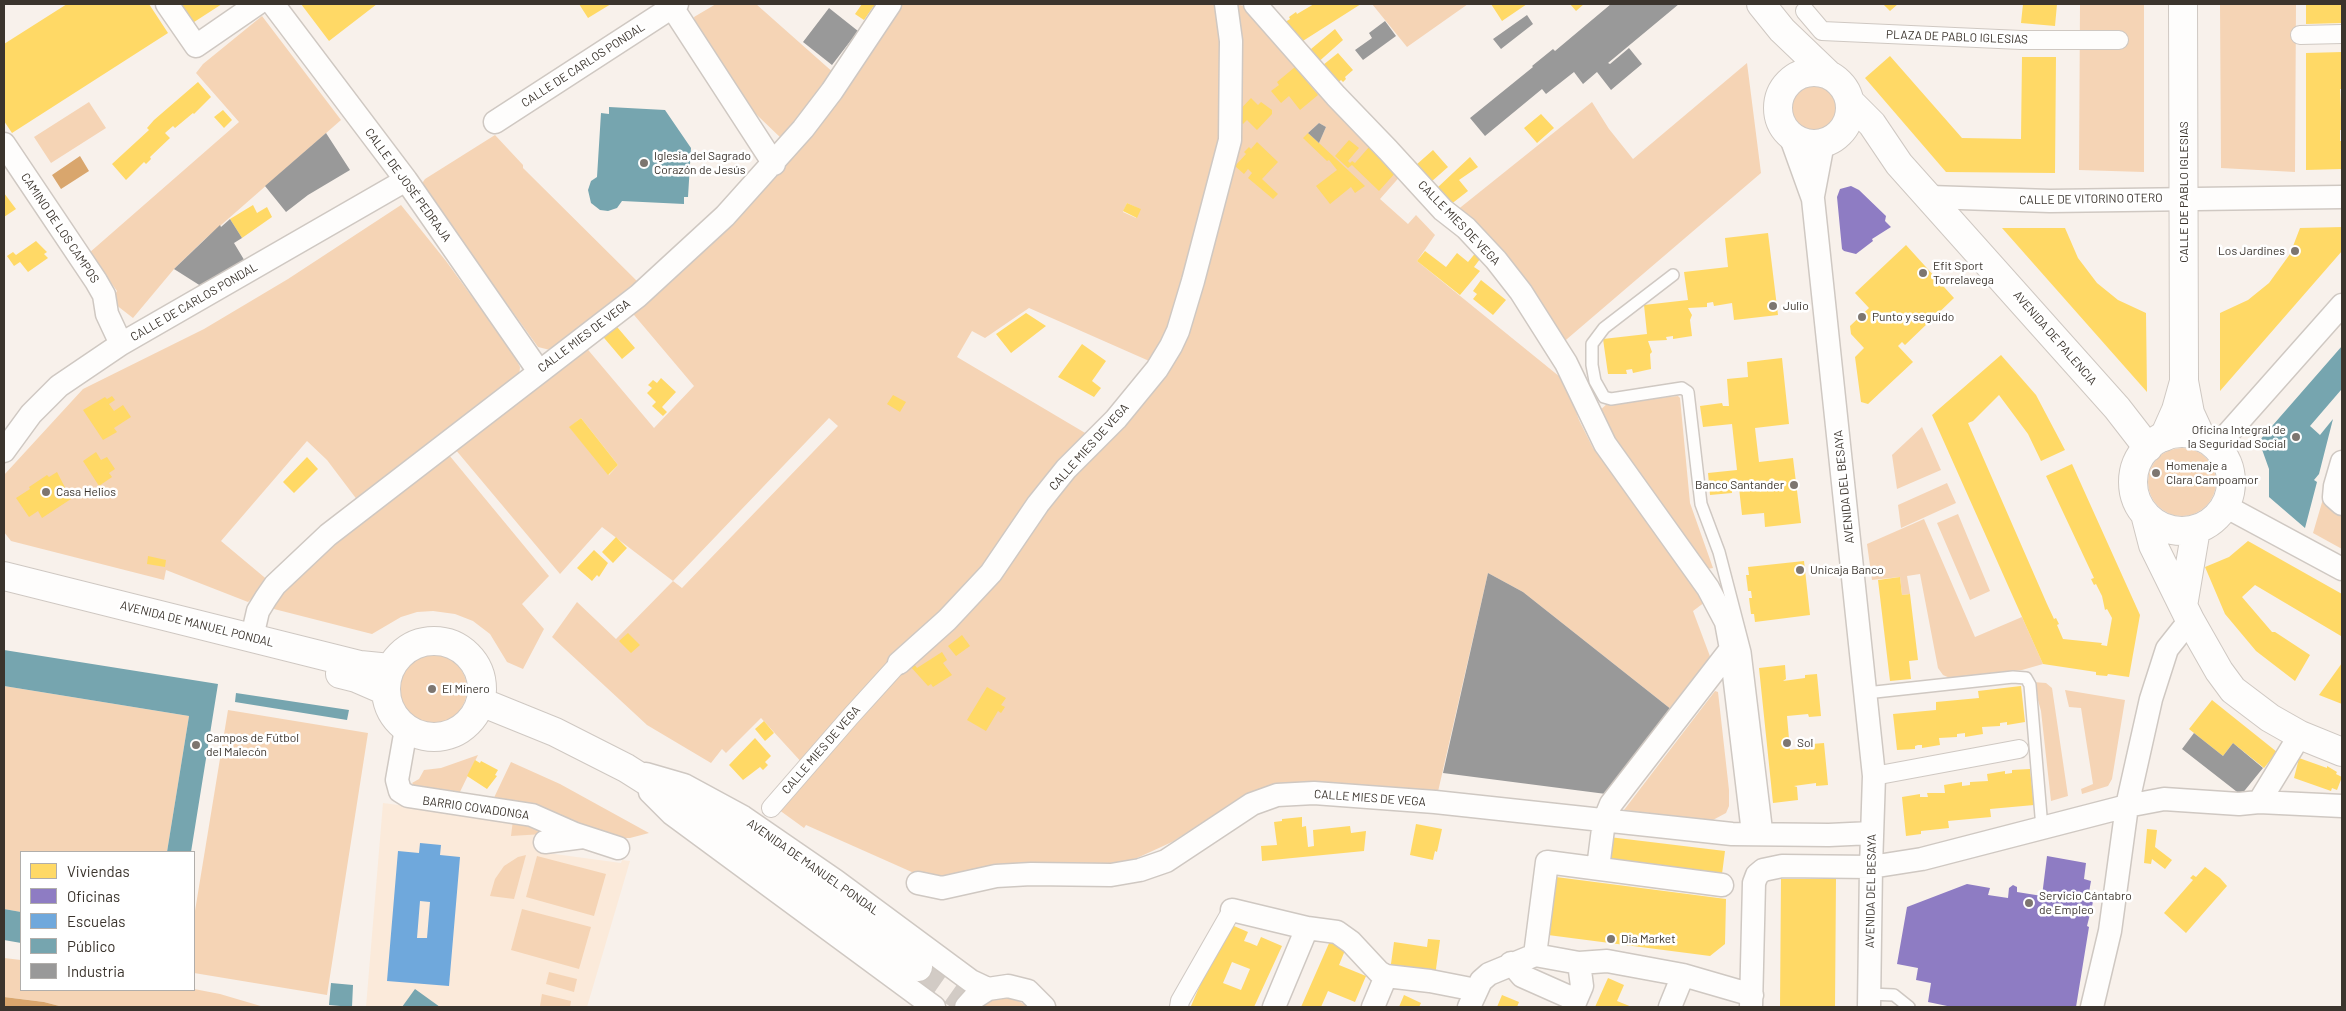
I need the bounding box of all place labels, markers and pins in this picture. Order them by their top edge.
place label: Iglesia del Sagrado Corazón de Jesús [654,149,751,177]
marker: Iglesia del Sagrado Corazón de Jesús [638,157,650,169]
place label: Los Jardines [2218,244,2285,258]
marker: Los Jardines [2289,245,2301,257]
place label: Efit Sport Torrelavega [1933,259,1994,287]
marker: Efit Sport Torrelavega [1917,267,1929,279]
place label: Julio [1783,299,1809,313]
marker: Julio [1767,300,1779,312]
place label: Punto y seguido [1872,310,1954,324]
marker: Punto y seguido [1856,311,1868,323]
place label: Oficina Integral de la Seguridad Social [2188,423,2286,451]
marker: Oficina Integral de la Seguridad Social [2290,431,2302,443]
place label: Homenaje a Clara Campoamor [2166,459,2258,487]
marker: Homenaje a Clara Campoamor [2150,467,2162,479]
place label: Banco Santander [1695,478,1784,492]
marker: Banco Santander [1788,479,1800,491]
place label: Casa Helios [56,485,116,499]
marker: Casa Helios [40,486,52,498]
place label: Unicaja Banco [1810,563,1884,577]
marker: Unicaja Banco [1794,564,1806,576]
place label: El Minero [442,682,490,696]
marker: El Minero [426,683,438,695]
place label: Campos de Fútbol del Malecón [206,731,299,759]
place label: Sol [1797,736,1813,750]
marker: Sol [1781,737,1793,749]
marker: Campos de Fútbol del Malecón [190,739,202,751]
place label: Servicio Cántabro de Empleo [2039,889,2132,917]
marker: Servicio Cántabro de Empleo [2023,897,2035,909]
place label: Dia Market [1621,932,1676,946]
marker: Dia Market [1605,933,1617,945]

